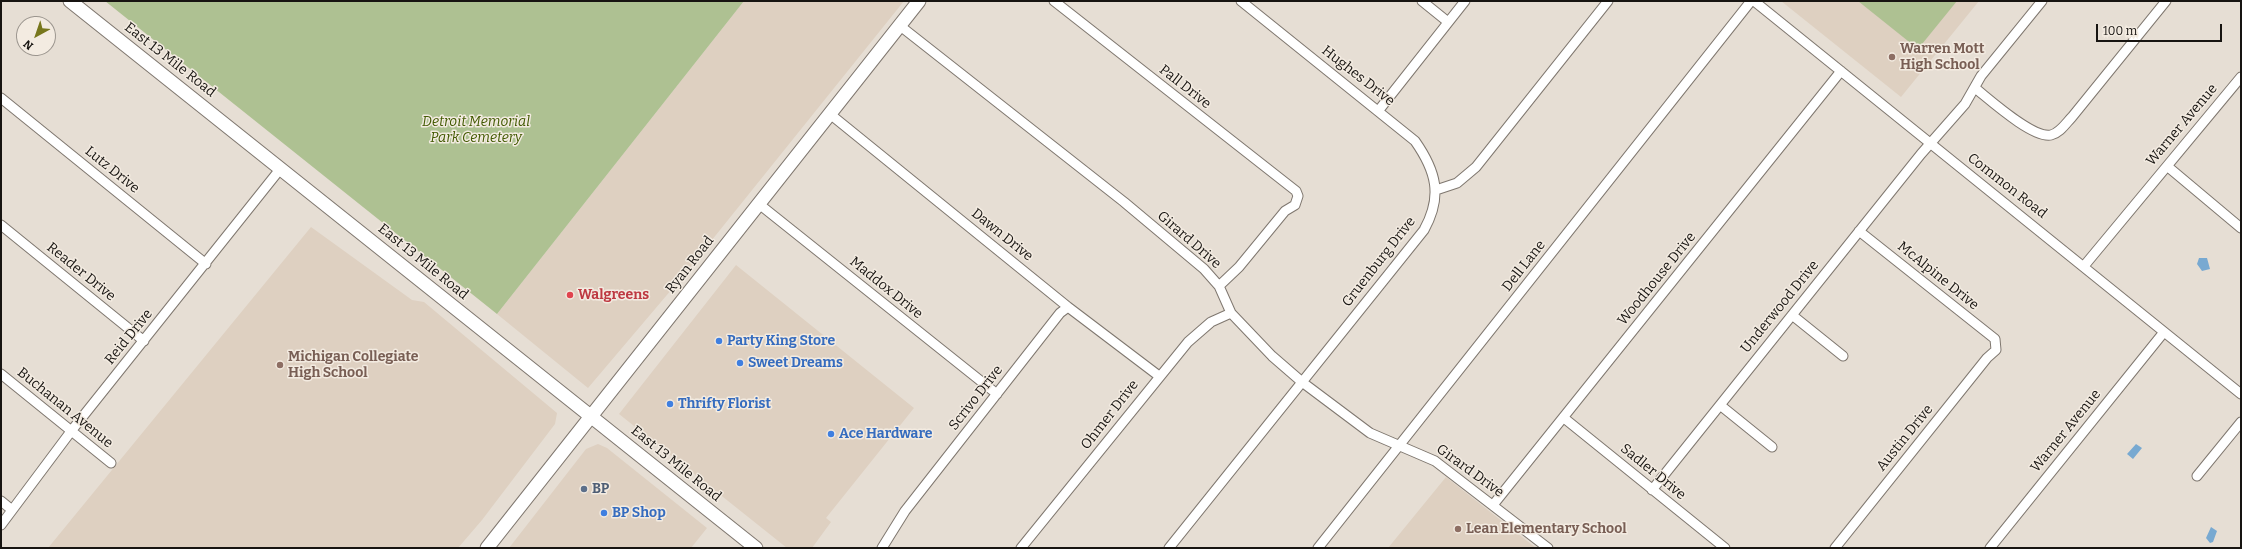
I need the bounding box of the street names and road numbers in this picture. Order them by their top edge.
street label: East 13 Mile Road [121,19,219,101]
street label: Hughes Drive [1318,42,1398,110]
street label: Pall Drive [1156,62,1214,112]
street label: Warner Avenue [2143,81,2221,169]
street label: Lutz Drive [81,143,143,197]
street label: Common Road [1964,150,2050,222]
street label: Dawn Drive [968,205,1036,265]
street label: Girard Drive [1154,208,1224,272]
street label: Gruenburg Drive [1339,214,1419,310]
street label: East 13 Mile Road [375,220,471,304]
street label: Woodhouse Drive [1614,229,1700,329]
street label: Ryan Road [662,233,718,297]
street label: Dell Lane [1499,237,1549,295]
street label: McAlpine Drive [1894,238,1982,314]
street label: Reader Drive [43,239,119,305]
street label: Maddox Drive [846,253,926,323]
street label: Underwood Drive [1738,257,1822,357]
street label: Reid Drive [102,306,156,368]
street label: Scrivo Drive [945,362,1007,434]
street label: Buchanan Avenue [14,364,116,452]
street label: Ohmer Drive [1078,377,1142,453]
street label: Warner Avenue [2028,386,2104,476]
street label: Austin Drive [1873,402,1937,474]
street label: East 13 Mile Road [628,422,724,506]
street label: Girard Drive [1433,441,1507,501]
street label: Sadler Drive [1617,441,1689,503]

